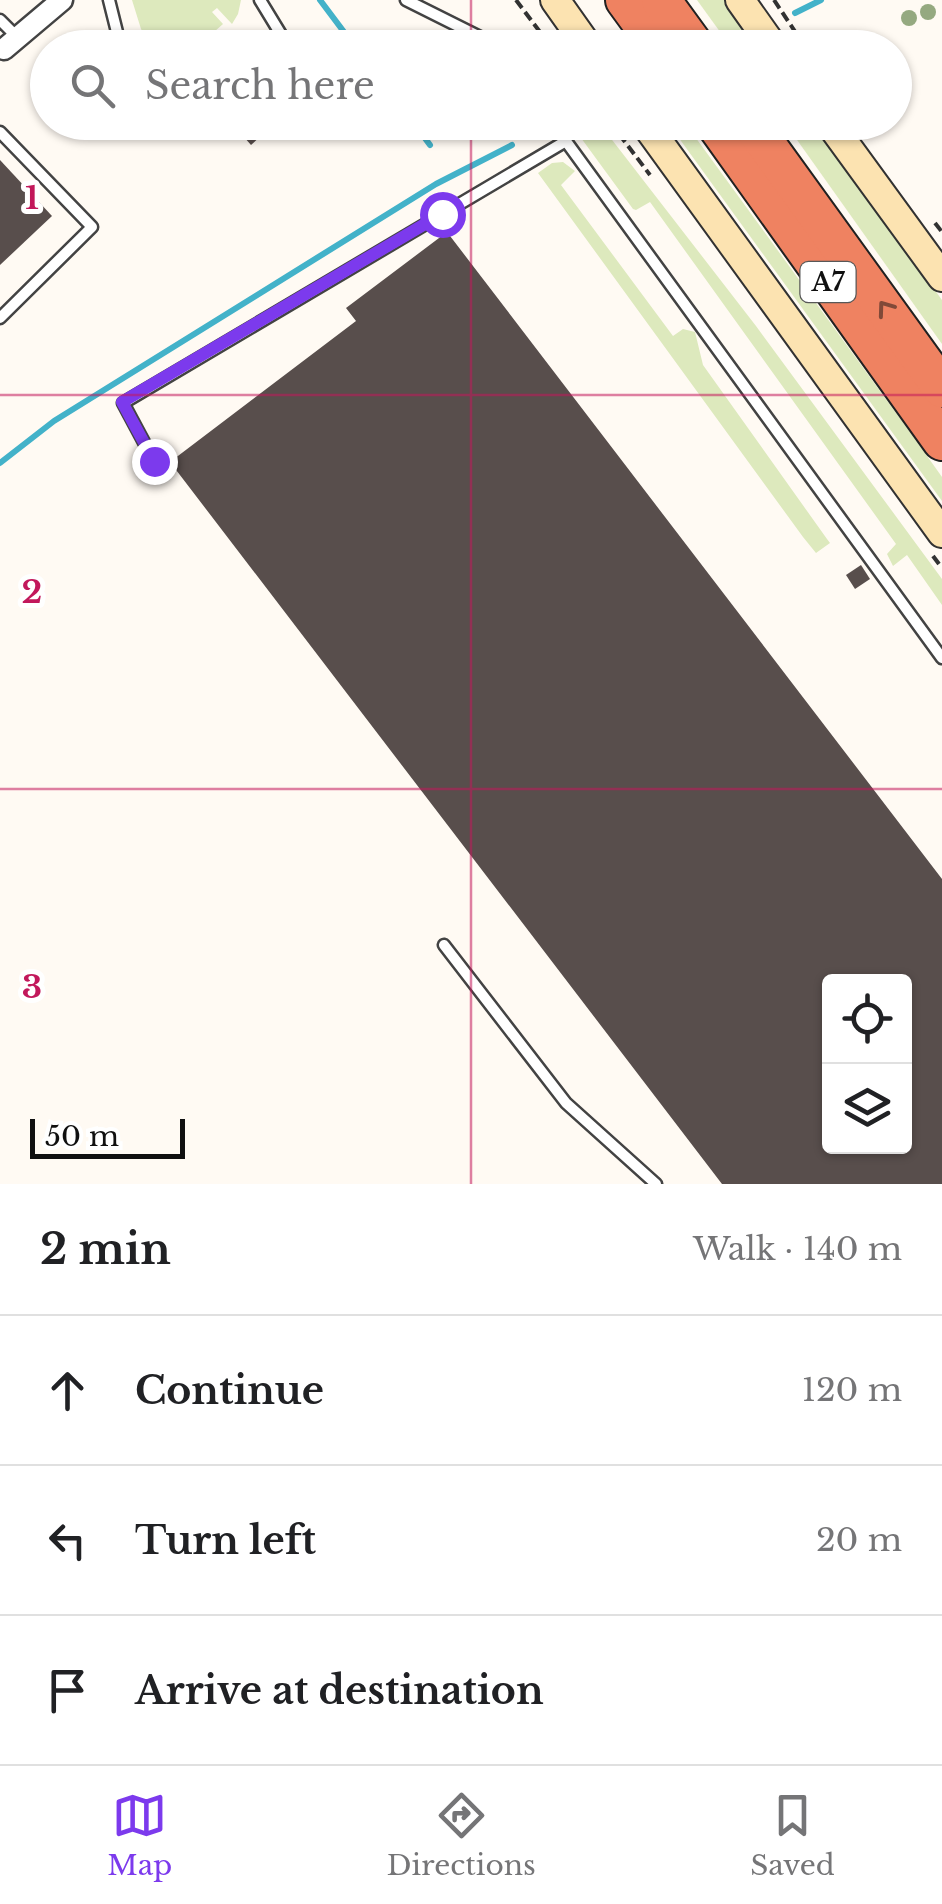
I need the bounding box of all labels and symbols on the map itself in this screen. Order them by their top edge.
text: 1 [25,178,39,218]
route start [420,192,466,238]
road number: A7 [800,262,856,302]
one-way arrow [879,301,897,320]
route end [132,439,178,485]
text: 2 [22,572,42,612]
text: 3 [22,967,42,1007]
scale bar [30,1114,185,1158]

